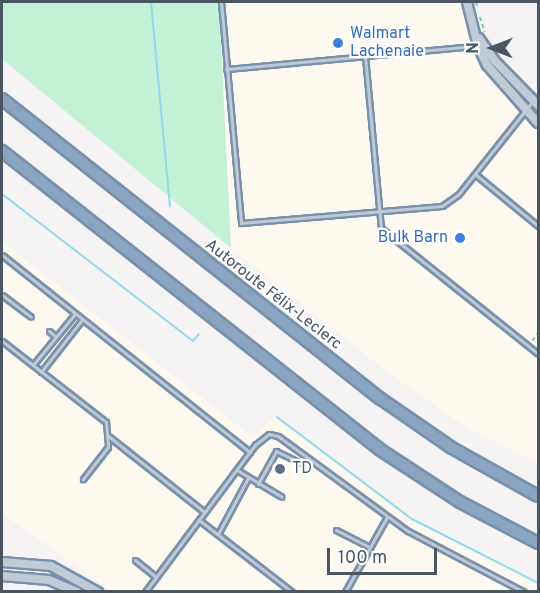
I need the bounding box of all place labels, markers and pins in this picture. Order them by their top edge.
place label: Walmart Lachenaie [350,24,424,62]
marker: Walmart Lachenaie [331,36,345,50]
place label: Bulk Barn [378,228,448,248]
marker: Bulk Barn [453,231,467,245]
place label: TD [292,459,312,479]
marker: TD [273,462,287,476]

